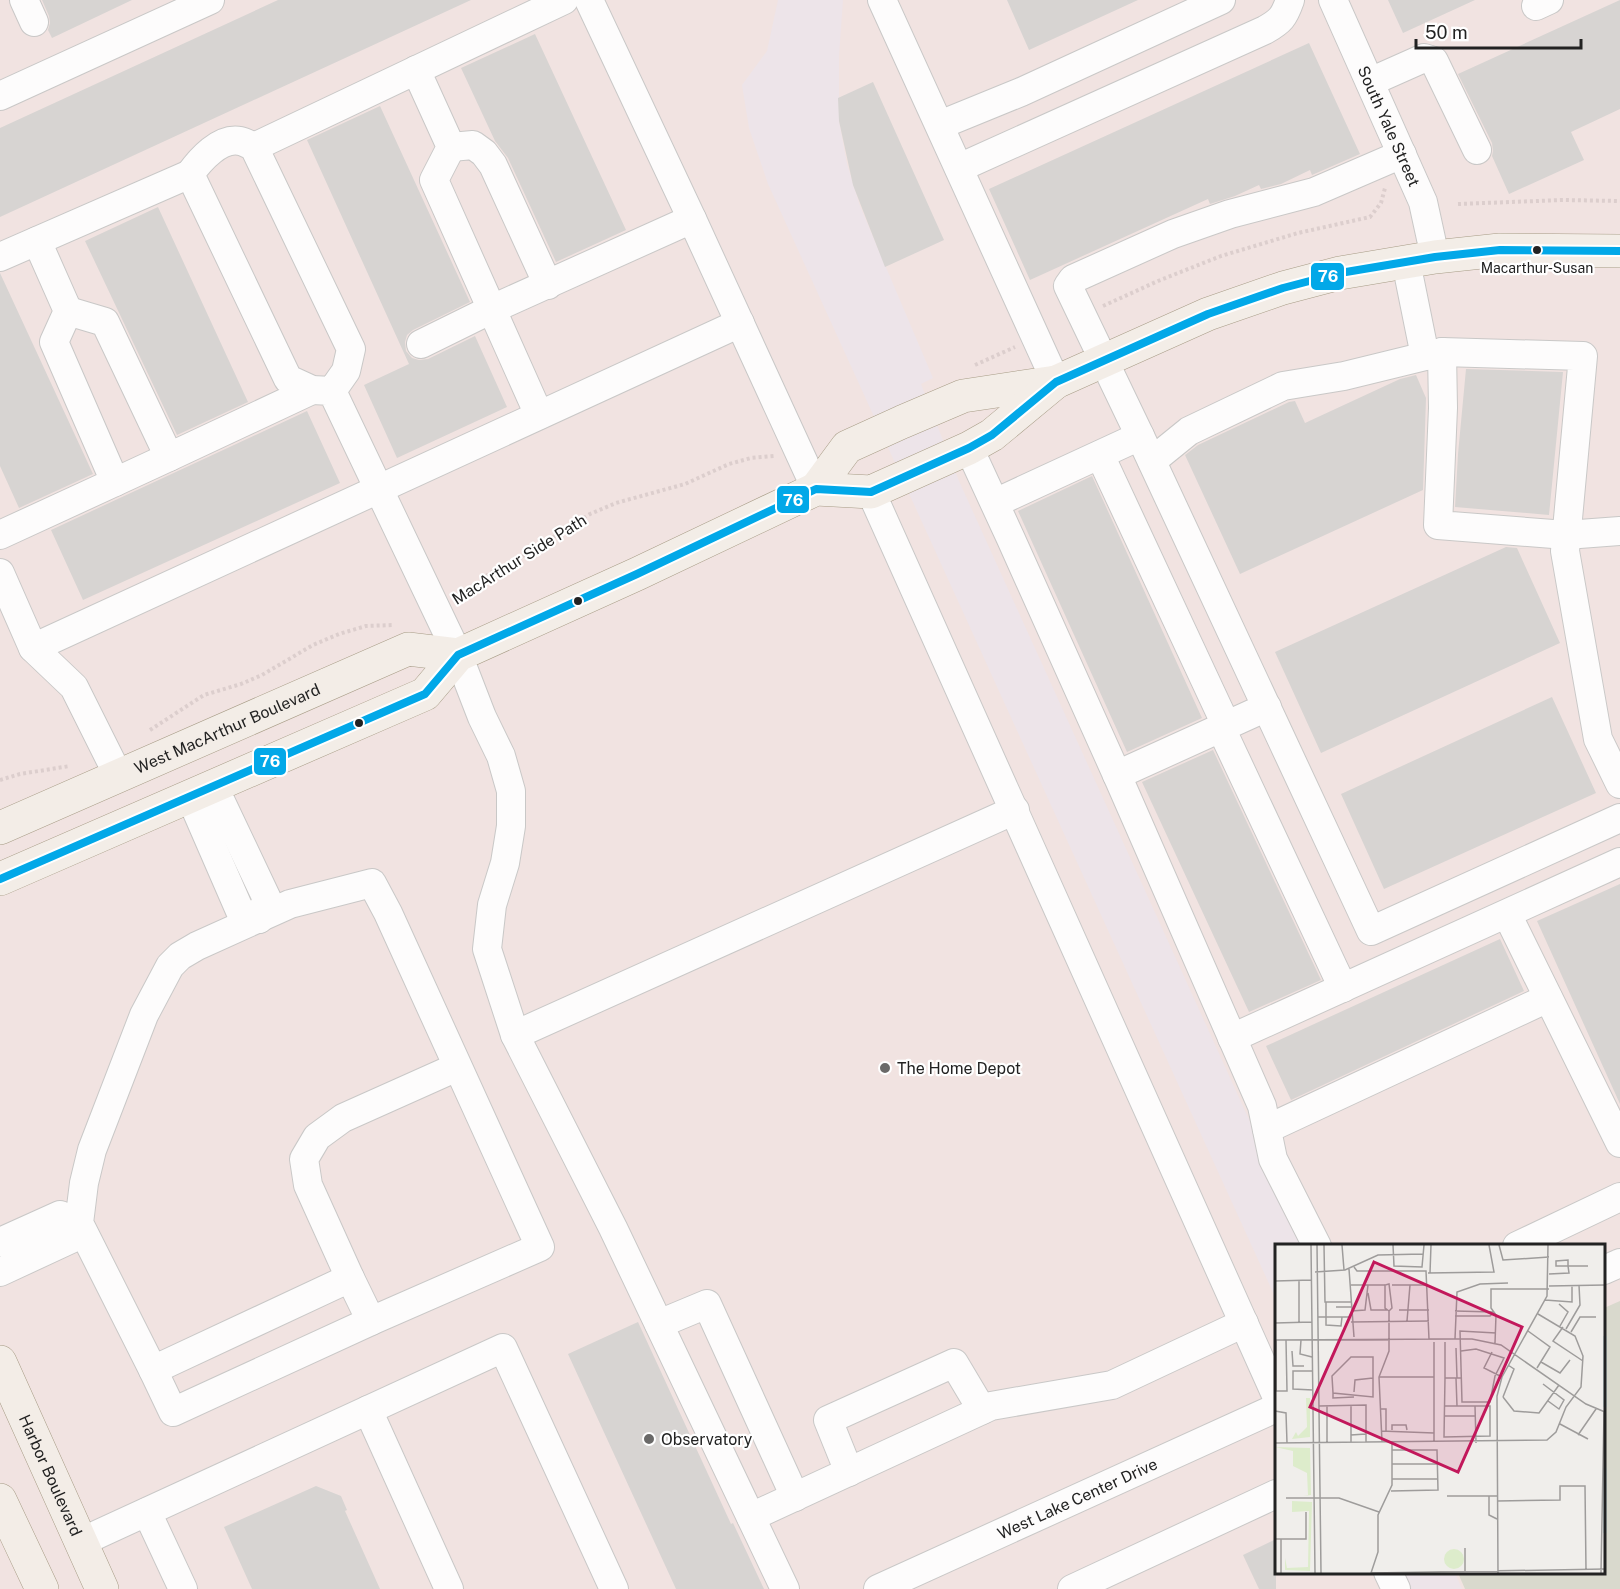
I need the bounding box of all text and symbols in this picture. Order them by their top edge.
scale bar [1416,12,1581,50]
text: 50 m [1425,22,1468,43]
street label: South Yale Street [1354,63,1424,190]
marker: Macarthur-Susan [1531,244,1543,256]
place label: Macarthur-Susan [1481,260,1593,276]
line badge: 76 [1310,262,1345,291]
text: 76 [1318,267,1338,286]
line badge: 76 [776,485,810,514]
text: 76 [783,491,803,510]
street label: MacArthur Side Path [448,510,590,609]
unlabelled marker [572,595,584,607]
street label: West MacArthur Boulevard [132,680,323,778]
unlabelled marker [353,717,365,729]
line badge: 76 [253,747,287,776]
text: 76 [260,752,280,771]
place label: The Home Depot [897,1059,1021,1078]
marker: The Home Depot [878,1061,892,1075]
inset map [1275,1244,1605,1574]
street label: Harbor Boulevard [15,1412,86,1539]
place label: Observatory [661,1430,753,1449]
marker: Observatory [642,1432,656,1446]
street label: West Lake Center Drive [995,1454,1160,1543]

